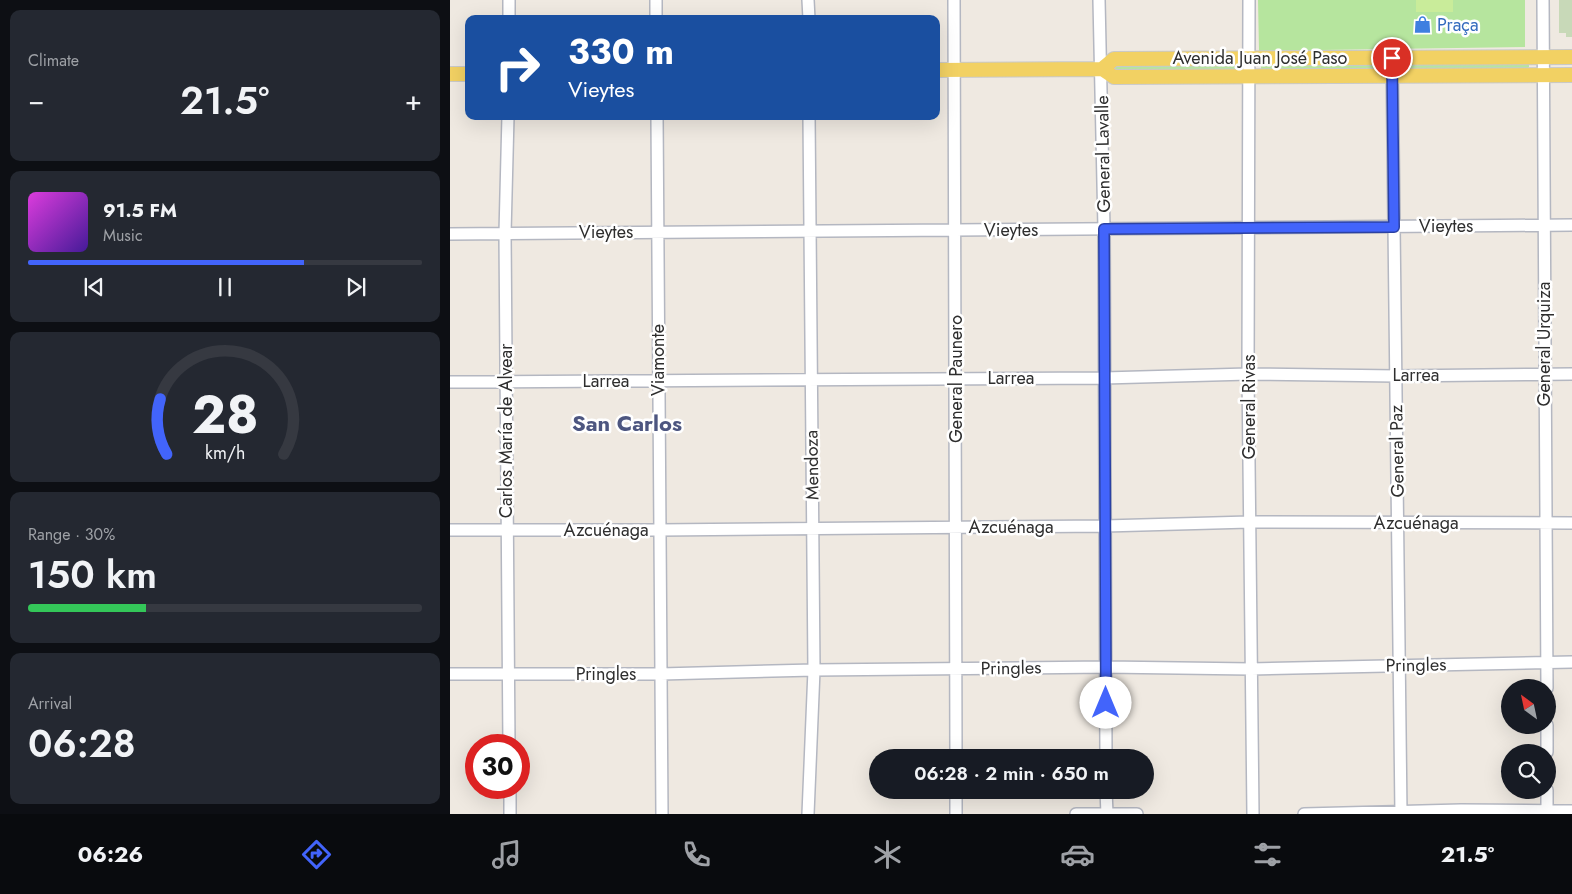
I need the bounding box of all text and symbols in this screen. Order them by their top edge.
place label: Praça [1437,12,1479,38]
shop icon: Praça [1413,15,1433,35]
text: 330 m [568,27,674,77]
icon: right [485,35,550,100]
pin [1371,37,1413,79]
icon: arrive [1378,44,1406,72]
street label: Avenida Juan José Paso [1173,45,1348,71]
text: Climate [28,49,79,72]
text: 21.5° [180,73,269,128]
text: Vieytes [568,73,634,105]
text: − [28,80,45,121]
text: + [405,80,422,121]
street label: General Lavalle [1089,95,1117,213]
text: 91.5 FM [103,197,177,224]
street label: Vieytes [1419,213,1473,239]
street label: Vieytes [984,217,1038,243]
street label: Vieytes [579,219,633,245]
text: Music [103,224,143,247]
icon: previous [80,273,108,301]
icon: pause [211,273,239,301]
icon: next [342,273,370,301]
street label: General Urquiza [1531,282,1557,406]
street label: General Paunero [943,315,969,443]
street label: Viamonte [645,324,671,396]
street label: Carlos María de Alvear [493,343,519,518]
street label: General Rivas [1236,355,1262,459]
street label: Larrea [1393,362,1439,388]
street label: Larrea [988,365,1034,391]
street label: Larrea [583,368,629,394]
text: 28 [192,377,258,453]
street label: General Paz [1383,404,1411,498]
district label: San Carlos [572,407,682,439]
street label: Mendoza [798,430,826,500]
text: km/h [205,440,245,466]
street label: Azcuénaga [1373,510,1459,536]
street label: Azcuénaga [968,514,1054,540]
street label: Azcuénaga [563,517,649,543]
text: Range · 30% [28,523,115,546]
text: 150 km [28,547,157,602]
street label: Pringles [1385,651,1447,679]
street label: Pringles [980,654,1042,682]
street label: Pringles [576,661,636,687]
position arrow [1079,676,1131,728]
north arrow [1501,679,1556,734]
map controls [1501,679,1556,799]
text: Arrival [28,692,72,715]
text: 06:28 [28,716,136,771]
speed limit sign: 30 [465,734,530,799]
button: search [1501,744,1556,799]
text: 06:28 · 2 min · 650 m [914,760,1109,787]
icon: directions [299,837,334,872]
icon: music [489,837,524,872]
icon: phone [679,837,714,872]
icon: climate [870,837,905,872]
icon: car [1060,837,1095,872]
icon: filters [1250,837,1285,872]
text: 06:26 [78,838,143,870]
text: 21.5° [1441,838,1494,870]

